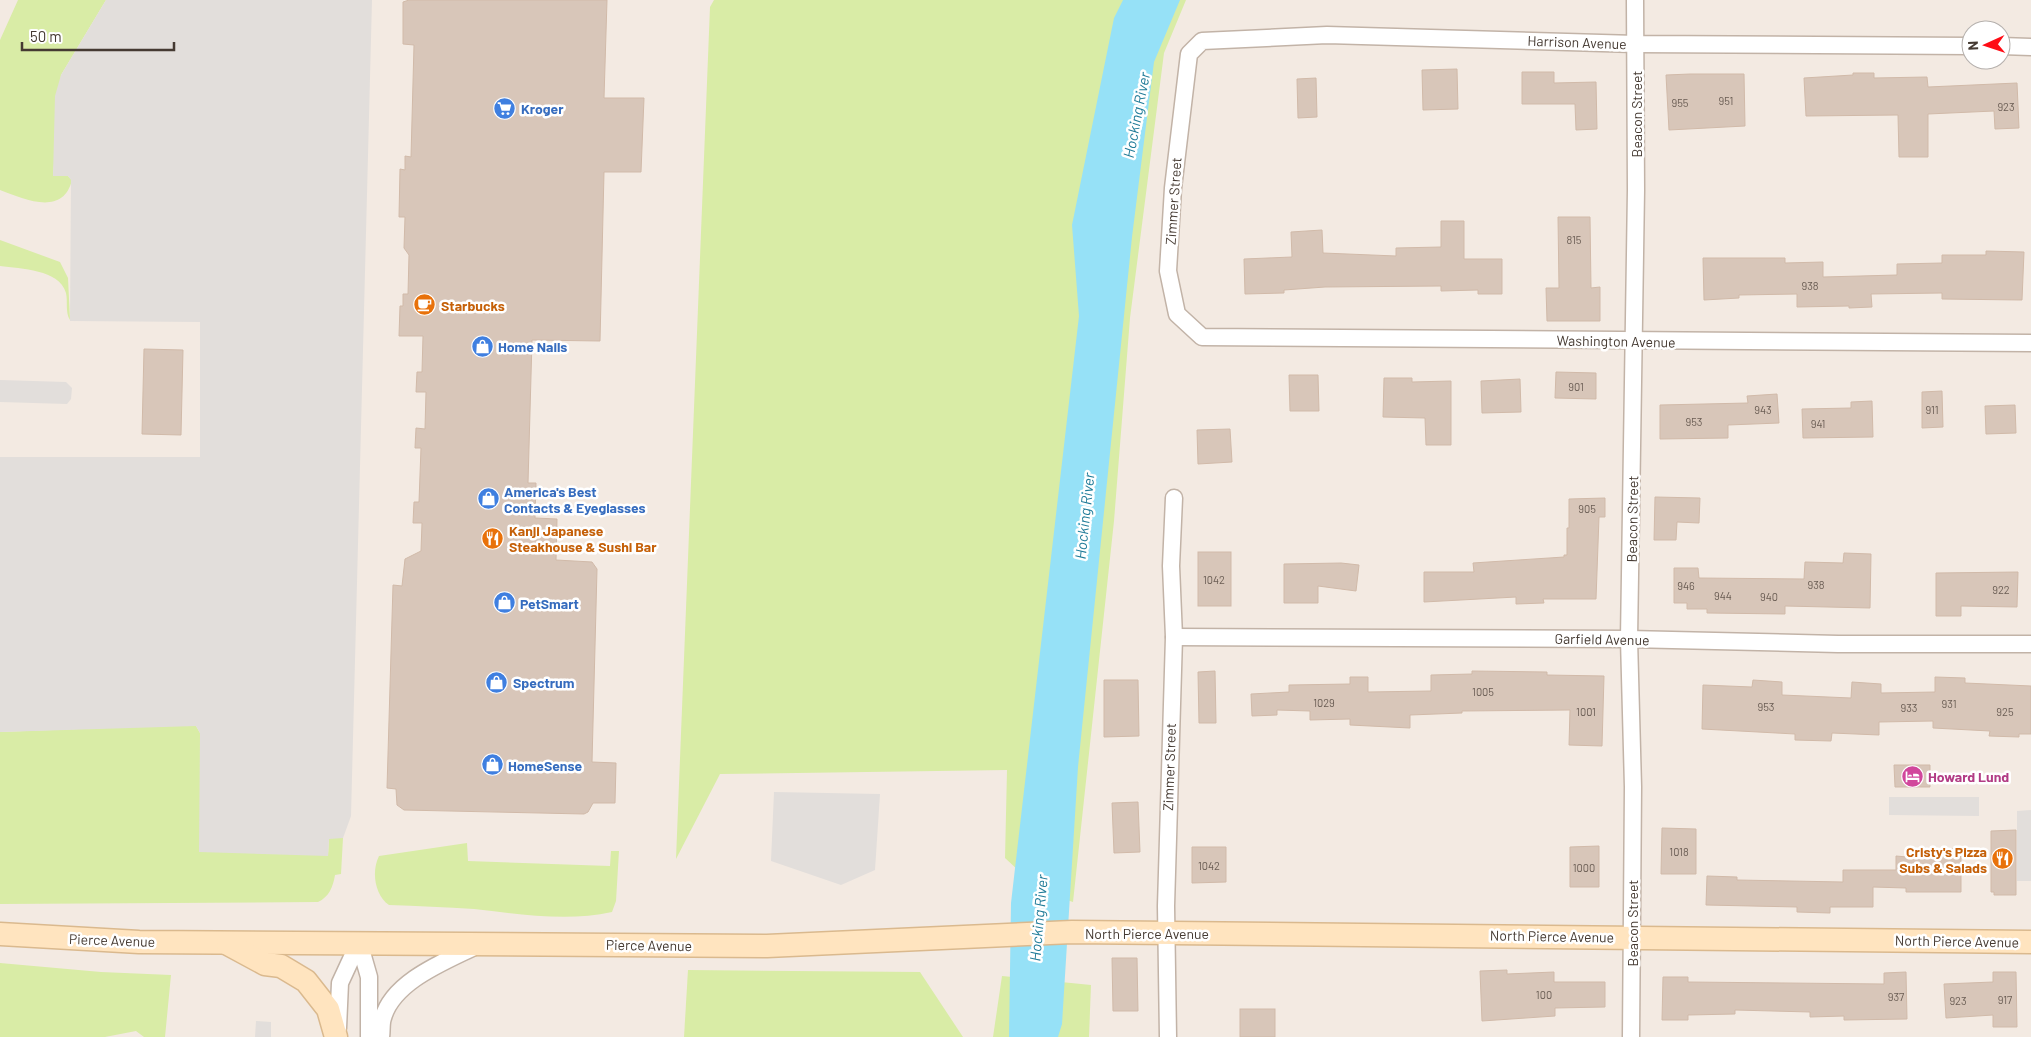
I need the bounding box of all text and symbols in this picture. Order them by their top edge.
scale bar [22,20,175,52]
north arrow [1961,20,2011,70]
text: 50 m [30,27,62,45]
street label: Harrison Avenue [1527,32,1627,52]
text: N [1964,41,1981,51]
water label: Hocking River [1119,70,1153,159]
street label: Beacon Street [1628,71,1645,157]
house number: 951 [1719,94,1733,107]
supermarket icon: Kroger [493,96,517,120]
house number: 955 [1671,96,1689,109]
place label: Kroger [521,100,564,117]
house number: 923 [1997,100,2015,113]
street label: Zimmer Street [1161,157,1185,245]
house number: 815 [1567,233,1582,246]
house number: 938 [1801,279,1819,292]
cafe icon: Starbucks [413,293,437,317]
place label: Starbucks [441,297,505,314]
street label: Washington Avenue [1556,331,1676,351]
shop icon: Home Nails [470,334,494,358]
place label: Home Nails [498,338,567,355]
house number: 901 [1568,380,1584,393]
house number: 943 [1754,403,1772,416]
house number: 911 [1925,403,1939,416]
house number: 953 [1685,415,1703,428]
house number: 941 [1811,417,1825,430]
water label: Hocking River [1071,471,1098,560]
street label: Beacon Street [1623,475,1641,563]
place label: America's Best Contacts & Eyeglasses [504,483,646,516]
shop icon: America's Best Contacts & Eyeglasses [476,487,500,511]
house number: 905 [1578,502,1596,515]
place label: Kanji Japanese Steakhouse & Sushi Bar [509,522,657,555]
restaurant icon: Kanji Japanese Steakhouse & Sushi Bar [481,526,505,550]
house number: 1042 [1203,573,1225,586]
house number: 938 [1807,578,1825,591]
house number: 946 [1677,579,1695,592]
house number: 922 [1992,583,2010,596]
house number: 944 [1714,589,1732,602]
house number: 940 [1760,590,1778,603]
shop icon: PetSmart [492,591,516,615]
place label: PetSmart [520,595,579,612]
street label: Garfield Avenue [1554,630,1650,648]
shop icon: Spectrum [485,670,509,694]
place label: Spectrum [513,674,575,691]
house number: 1005 [1472,685,1494,698]
house number: 1029 [1313,696,1335,709]
house number: 931 [1941,697,1957,710]
house number: 953 [1757,700,1775,713]
house number: 933 [1900,701,1918,714]
house number: 1001 [1576,705,1596,718]
house number: 925 [1996,705,2014,718]
street label: Zimmer Street [1159,723,1179,811]
shop icon: HomeSense [480,753,504,777]
place label: HomeSense [508,757,583,774]
hotel icon: Howard Lund [1900,764,1924,788]
place label: Howard Lund [1928,768,2009,785]
place label: Cristy's Pizza Subs & Salads [1899,843,1987,876]
house number: 1018 [1669,845,1689,858]
restaurant icon: Cristy's Pizza Subs & Salads [1991,847,2015,871]
house number: 1042 [1198,859,1220,872]
house number: 1000 [1573,861,1595,874]
water label: Hocking River [1025,873,1051,962]
street label: Beacon Street [1624,880,1641,966]
street label: North Pierce Avenue [1085,925,1209,942]
street label: North Pierce Avenue [1490,926,1614,946]
street label: Pierce Avenue [69,930,155,950]
street label: North Pierce Avenue [1895,931,2019,951]
street label: Pierce Avenue [606,936,692,954]
house number: 100 [1536,988,1552,1001]
house number: 937 [1888,990,1904,1003]
house number: 917 [1998,993,2012,1006]
house number: 923 [1949,994,1967,1007]

